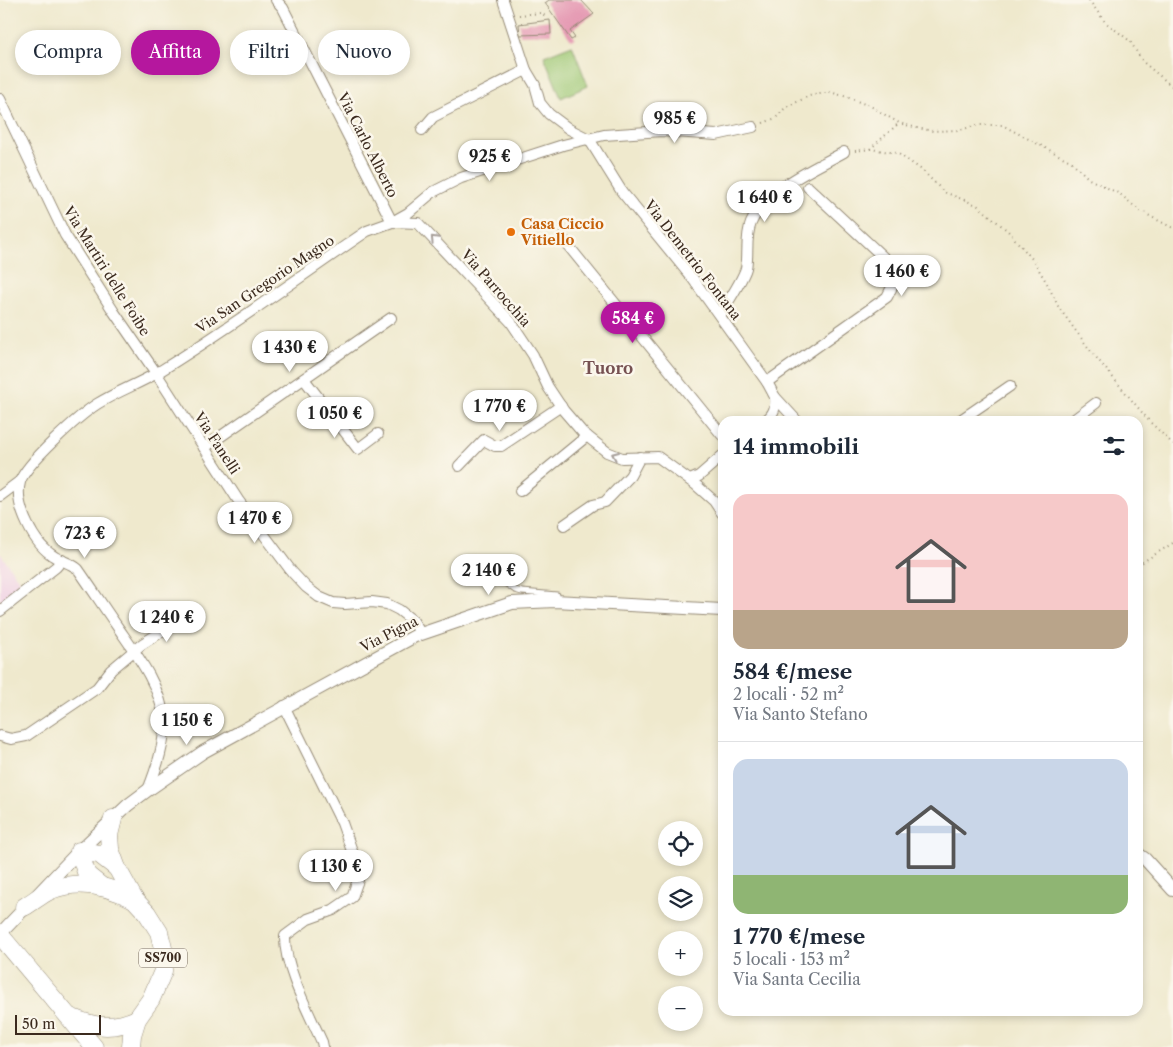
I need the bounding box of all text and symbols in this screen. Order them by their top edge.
chip: Compra [15,30,121,75]
chip: Affitta [131,30,220,75]
chip: Filtri [230,30,308,75]
chip: Nuovo [318,30,410,75]
street label: Via Carlo Alberto [333,89,402,201]
pin: 985 € [640,102,710,144]
text: 985 € [654,108,696,128]
pin: 925 € [455,140,525,182]
text: 925 € [469,146,511,166]
pin: 1 640 € [719,180,811,223]
text: 1 640 € [738,187,792,207]
street label: Via Demetrio Fontana [640,196,746,324]
street label: Via Martiri delle Foibe [59,202,154,339]
place label: Casa Ciccio Vitiello [520,215,604,249]
marker: Casa Ciccio Vitiello [505,226,517,238]
street label: Via San Gregorio Magno [192,231,338,338]
one-way arrow [431,236,440,245]
street label: Via Parrocchia [457,245,535,331]
pin: 1 460 € [856,254,948,297]
text: 1 460 € [875,261,929,281]
pin: 584 € [598,302,668,344]
text: 584 € [612,308,654,328]
pin: 1 430 € [244,330,336,373]
text: 1 430 € [263,337,317,357]
district label: Tuoro [583,358,633,378]
pin: 1 770 € [454,390,546,432]
pin: 1 050 € [289,396,381,439]
text: 1 770 € [474,396,526,416]
text: 1 050 € [308,403,362,423]
street label: Via Fanelli [190,408,244,477]
icon: filters [1100,432,1128,460]
text: 14 immobili [733,434,859,459]
one-way arrow [611,450,620,461]
pin: 1 470 € [209,502,301,544]
text: 1 470 € [228,508,282,528]
pin: 723 € [50,516,120,559]
text: 723 € [64,523,106,543]
icon: home [886,526,976,616]
pin: 2 140 € [443,554,535,596]
text: 2 140 € [462,560,516,580]
pin: 1 240 € [121,600,213,643]
text: 1 240 € [140,607,194,627]
street label: Via Pigna [356,612,421,657]
text: 584 €/mese [733,659,852,684]
text: 2 locali · 52 m² [733,684,844,704]
pin: 1 150 € [141,704,233,746]
text: Via Santo Stefano [733,704,868,724]
text: 1 150 € [161,710,213,730]
icon: home [886,792,976,882]
map controls [658,821,703,1031]
button: locate [658,821,703,866]
pin: 1 130 € [290,850,382,892]
text: 1 130 € [310,856,362,876]
button: layers [658,876,703,921]
text: 1 770 €/mese [733,924,865,949]
button: + [658,931,703,976]
road number: SS700 [139,948,187,968]
text: 5 locali · 153 m² [733,949,850,969]
text: Via Santa Cecilia [733,969,861,989]
button: − [658,986,703,1031]
scale bar [15,1012,101,1035]
text: 50 m [22,1015,55,1033]

